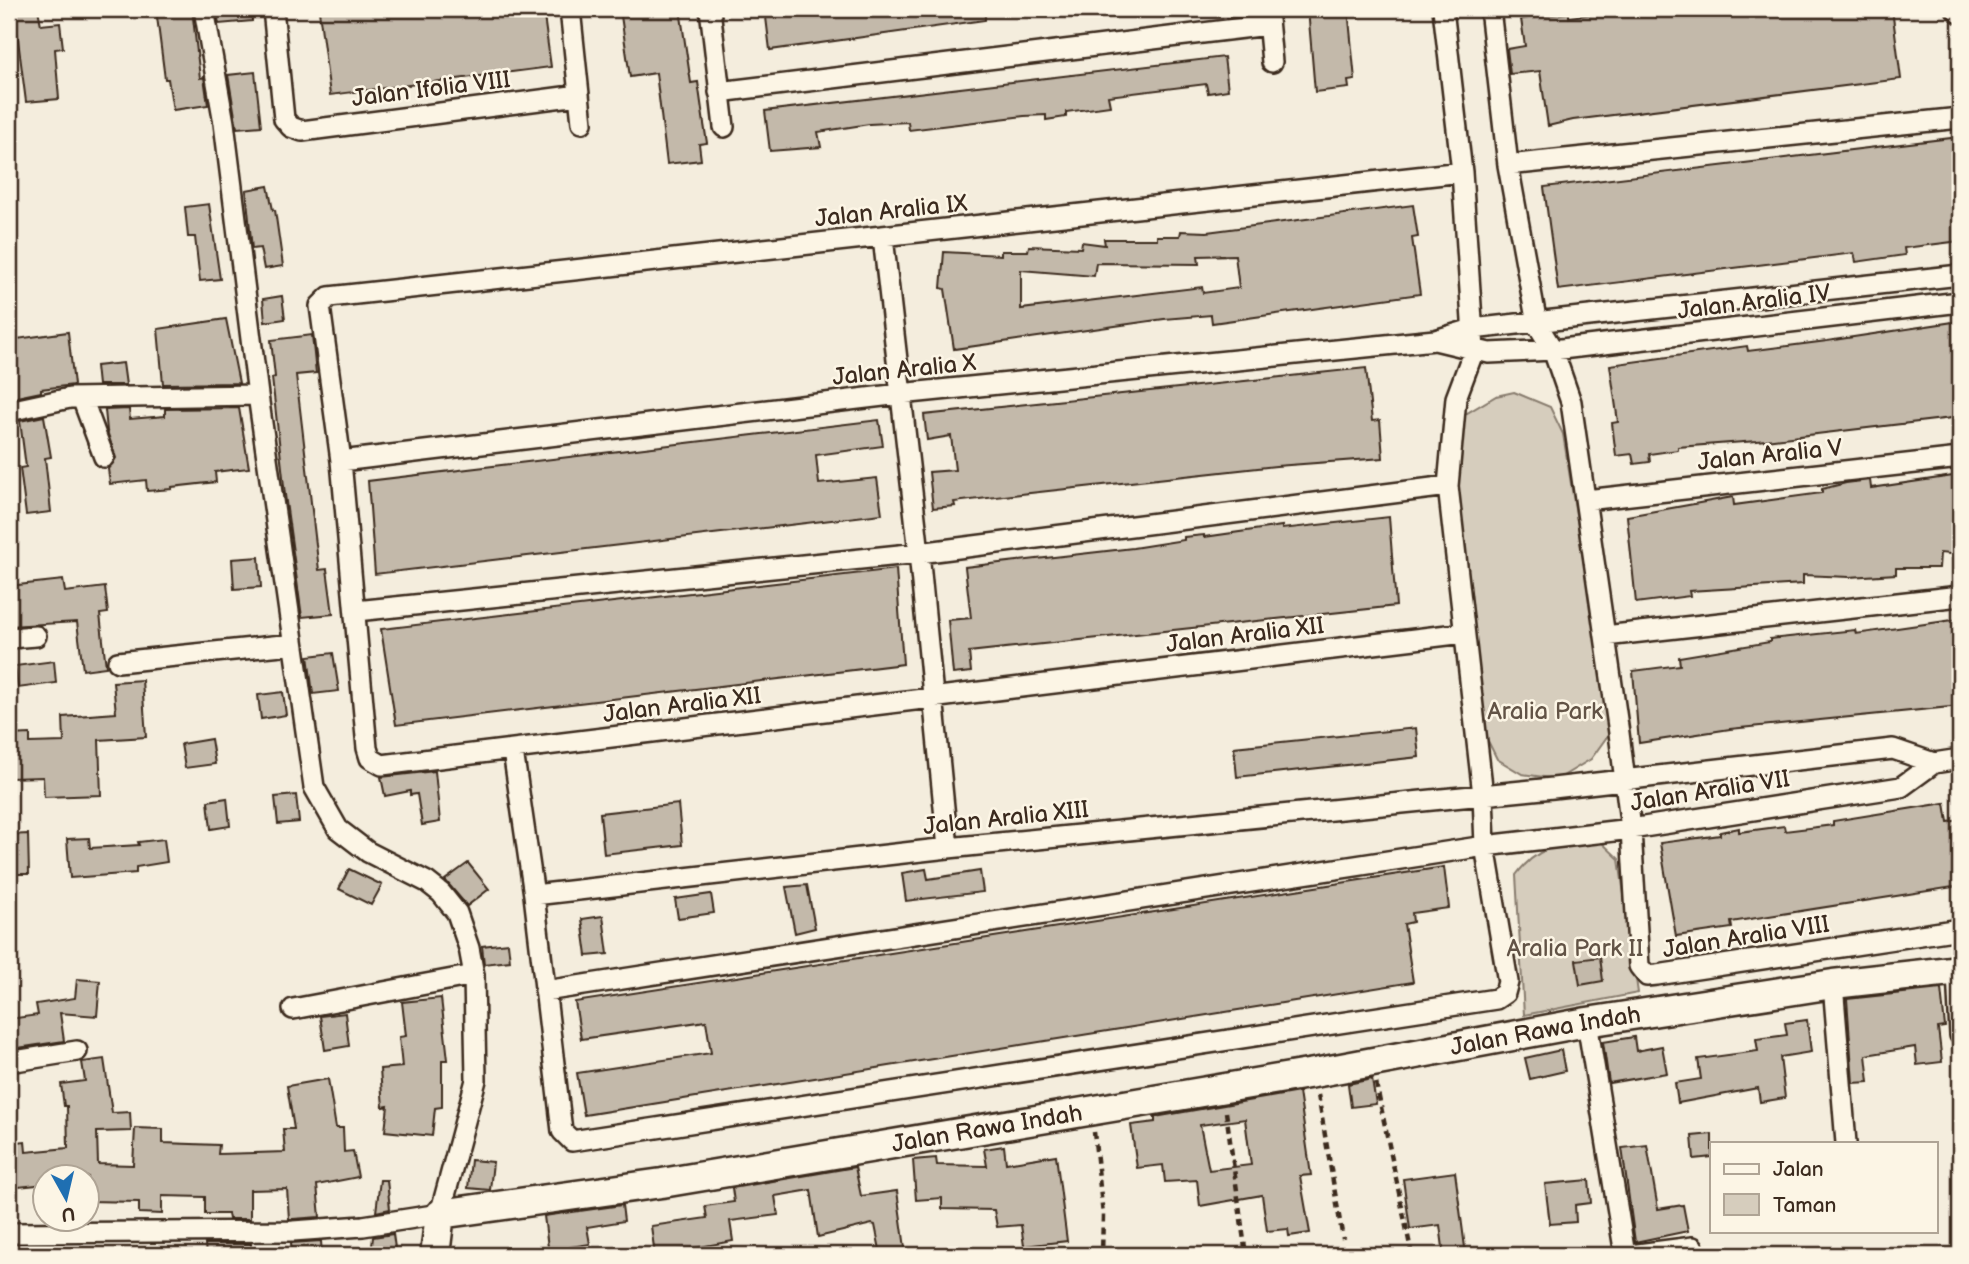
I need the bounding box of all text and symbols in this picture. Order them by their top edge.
street label: Jalan Ifolia VIII [350,65,512,113]
street label: Jalan Aralia IX [813,189,969,233]
street label: Jalan Aralia IV [1676,278,1832,326]
street label: Jalan Aralia X [831,348,978,392]
street label: Jalan Aralia V [1696,433,1844,477]
street label: Jalan Aralia XII [1164,611,1326,659]
street label: Jalan Aralia XII [601,681,763,729]
park label: Aralia Park [1487,697,1603,726]
street label: Jalan Aralia VII [1628,764,1792,818]
street label: Jalan Aralia XIII [922,795,1090,841]
street label: Jalan Aralia VIII [1661,910,1831,964]
park label: Aralia Park II [1507,934,1643,963]
street label: Jalan Rawa Indah [1448,999,1643,1062]
street label: Jalan Rawa Indah [889,1098,1084,1159]
legend [1710,1142,1938,1232]
text: Jalan [1773,1157,1824,1182]
north arrow [32,1162,102,1232]
text: Taman [1773,1193,1836,1218]
text: U [60,1201,76,1226]

